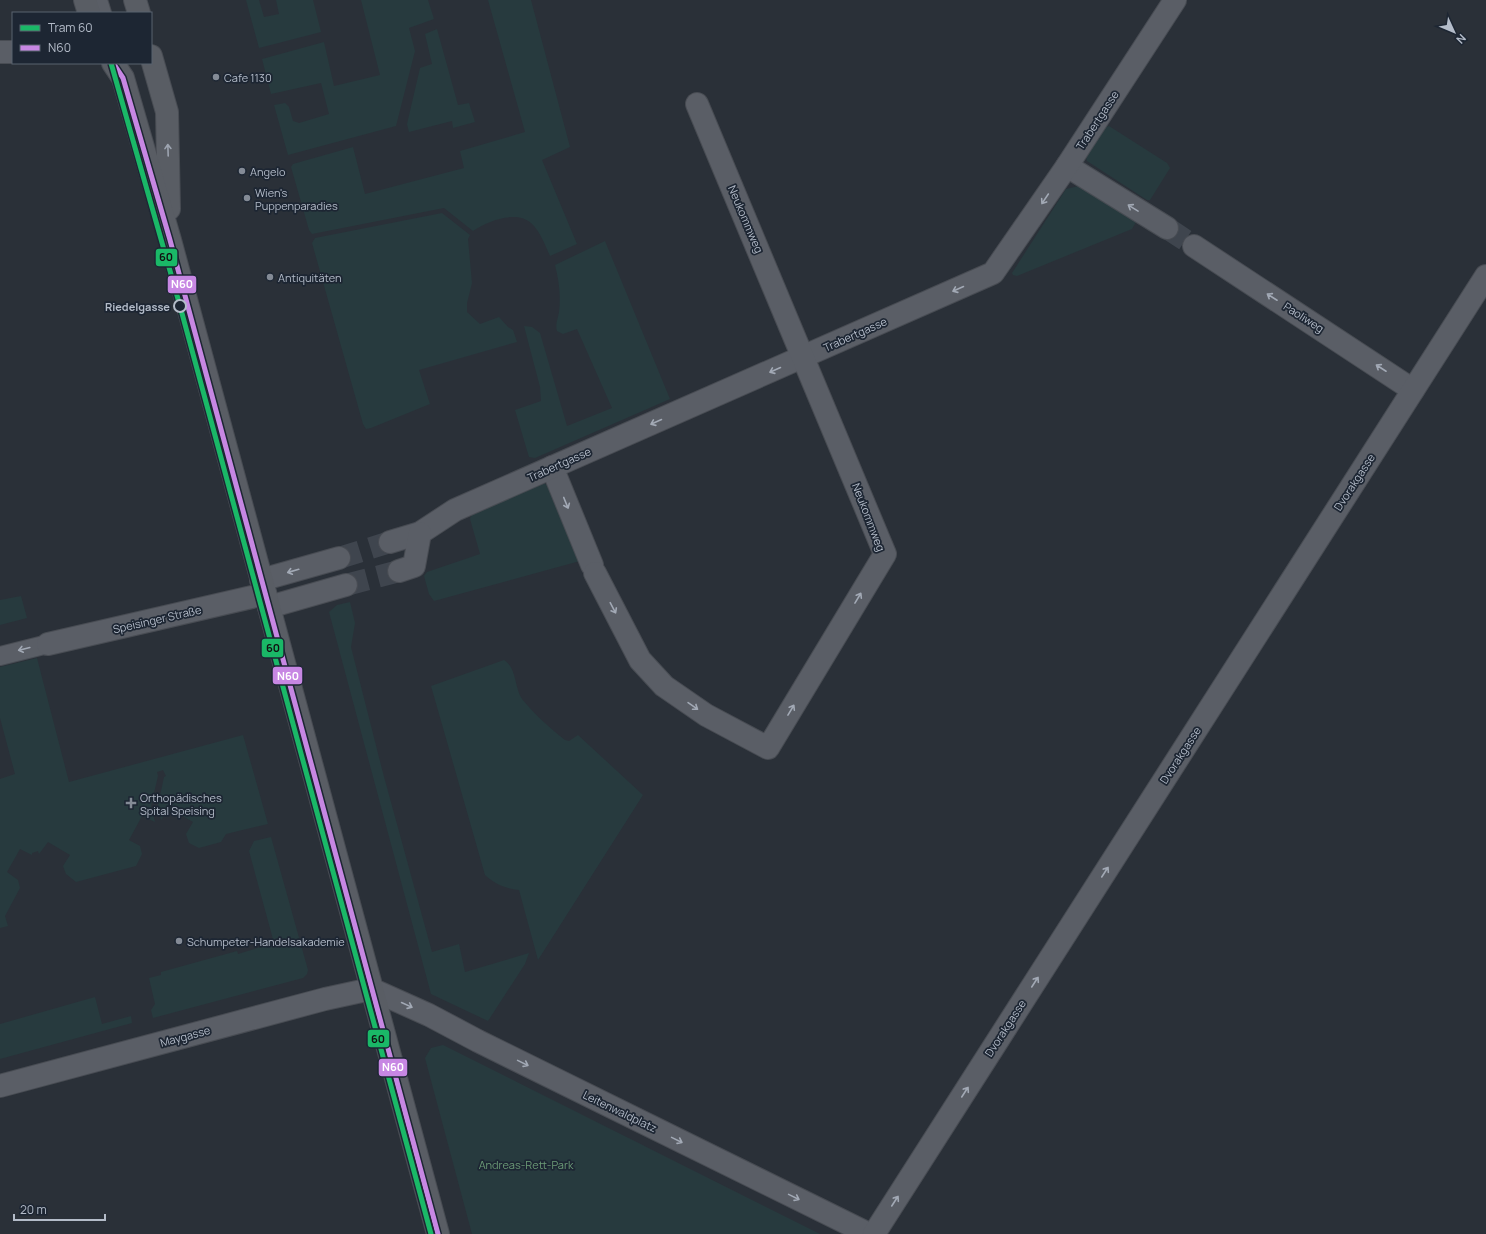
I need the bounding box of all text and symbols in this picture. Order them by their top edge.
legend [12,12,152,64]
north arrow [1434,12,1474,52]
text: Tram 60 [48,19,93,36]
text: N [1453,31,1470,47]
text: N60 [48,39,71,56]
place label: Cafe 1130 [224,70,272,85]
marker: Cafe 1130 [211,72,221,82]
street label: Trabertgasse [1072,87,1122,153]
one-way arrow [164,144,172,157]
place label: Angelo [250,164,286,179]
marker: Angelo [237,166,247,176]
street label: Neukommweg [725,183,767,255]
place label: Wien's Puppenparadies [255,185,338,213]
marker: Wien's Puppenparadies [242,193,252,203]
one-way arrow [1041,193,1049,204]
one-way arrow [1128,204,1139,212]
line badge: 60 [155,248,178,267]
text: 60 [159,249,173,264]
place label: Antiquitäten [278,270,342,285]
marker: Antiquitäten [265,272,275,282]
line badge: N60 [167,275,197,294]
text: N60 [171,276,193,291]
one-way arrow [952,286,964,293]
one-way arrow [1266,292,1278,300]
street label: Paoliweg [1281,298,1327,336]
place label: Riedelgasse [105,299,170,314]
marker: Riedelgasse [173,299,187,313]
street label: Trabertgasse [821,313,890,355]
one-way arrow [1376,364,1387,372]
one-way arrow [769,367,781,374]
one-way arrow [650,419,662,426]
street label: Trabertgasse [525,443,594,485]
street label: Dvorakgasse [1330,450,1378,513]
street label: Neukommweg [849,481,889,553]
one-way arrow [563,497,571,509]
one-way arrow [286,568,299,575]
one-way arrow [854,593,863,604]
street label: Speisinger Straße [111,601,203,636]
one-way arrow [610,601,617,613]
line badge: 60 [261,638,284,658]
text: 60 [266,640,280,655]
one-way arrow [18,646,31,654]
line badge: N60 [272,666,303,685]
text: N60 [277,668,299,683]
one-way arrow [688,702,699,710]
one-way arrow [787,704,795,716]
street label: Dvorakgasse [1156,723,1204,786]
place label: Orthopädisches Spital Speising [140,790,222,818]
marker: Orthopädisches Spital Speising [125,797,137,809]
one-way arrow [1101,867,1109,878]
place label: Schumpeter-Handelsakademie [187,934,345,949]
marker: Schumpeter-Handelsakademie [174,936,184,946]
one-way arrow [1031,977,1039,988]
street label: Dvorakgasse [981,996,1029,1059]
one-way arrow [400,1002,412,1009]
street label: Maygasse [158,1022,212,1050]
line badge: 60 [367,1029,390,1048]
text: 60 [371,1031,385,1046]
line badge: N60 [378,1058,408,1077]
text: N60 [382,1059,404,1074]
one-way arrow [517,1060,529,1068]
one-way arrow [961,1086,969,1097]
street label: Leitenwaldplatz [581,1087,660,1135]
one-way arrow [671,1136,683,1144]
park label: Andreas-Rett-Park [479,1157,574,1172]
one-way arrow [787,1194,799,1201]
scale bar [14,1196,105,1222]
one-way arrow [891,1196,899,1207]
text: 20 m [20,1201,47,1218]

